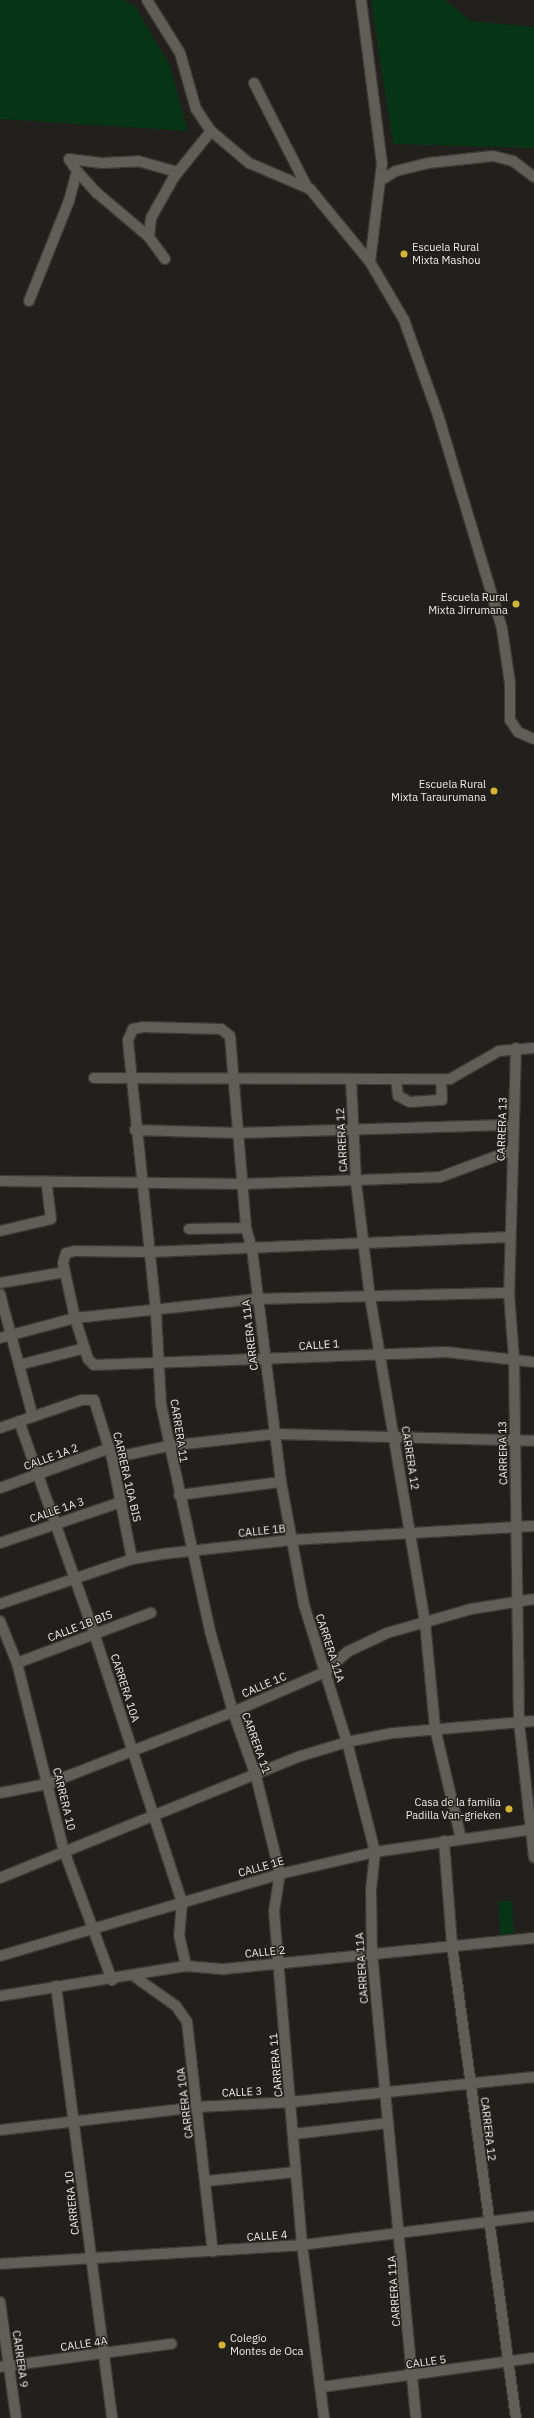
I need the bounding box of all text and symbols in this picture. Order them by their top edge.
place label: Escuela Rural Mixta Mashou [412,241,480,267]
marker: Escuela Rural Mixta Mashou [399,249,409,259]
place label: Escuela Rural Mixta Jirrumana [428,591,508,617]
marker: Escuela Rural Mixta Jirrumana [511,599,521,609]
place label: Escuela Rural Mixta Taraurumana [391,778,486,804]
marker: Escuela Rural Mixta Taraurumana [489,786,499,796]
street label: CARRERA 13 [494,1097,510,1161]
street label: CARRERA 12 [334,1108,350,1172]
street label: CARRERA 11A [239,1299,261,1371]
street label: CALLE 1 [298,1337,340,1353]
street label: CARRERA 11 [167,1398,191,1464]
street label: CARRERA 13 [496,1421,510,1485]
street label: CARRERA 12 [398,1425,422,1491]
street label: CARRERA 10A BIS [110,1431,144,1523]
street label: CALLE 1A 2 [22,1441,80,1473]
street label: CALLE 1A 3 [28,1495,86,1525]
street label: CALLE 1B [238,1522,286,1540]
street label: CALLE 1B BIS [46,1608,114,1644]
street label: CARRERA 11A [313,1612,347,1684]
street label: CARRERA 10A [108,1652,142,1724]
street label: CALLE 1C [240,1670,288,1700]
street label: CARRERA 11 [239,1711,273,1775]
street label: CARRERA 10 [50,1766,78,1832]
place label: Casa de la familia Padilla Van-grieken [406,1796,501,1822]
marker: Casa de la familia Padilla Van-grieken [504,1804,514,1814]
street label: CALLE 1E [237,1854,285,1880]
street label: CARRERA 11A [353,1932,371,2004]
street label: CALLE 2 [244,1943,286,1961]
street label: CARRERA 11 [267,2032,285,2098]
street label: CARRERA 10A [174,2067,196,2139]
street label: CALLE 3 [221,2084,263,2100]
street label: CARRERA 12 [478,2096,498,2162]
street label: CARRERA 10 [62,2170,82,2236]
street label: CALLE 4 [246,2228,288,2244]
street label: CARRERA 11A [385,2255,403,2327]
street label: CARRERA 9 [9,2330,31,2388]
place label: Colegio Montes de Oca [230,2332,303,2358]
street label: CALLE 4A [60,2334,108,2354]
marker: Colegio Montes de Oca [217,2340,227,2350]
street label: CALLE 5 [405,2353,447,2371]

